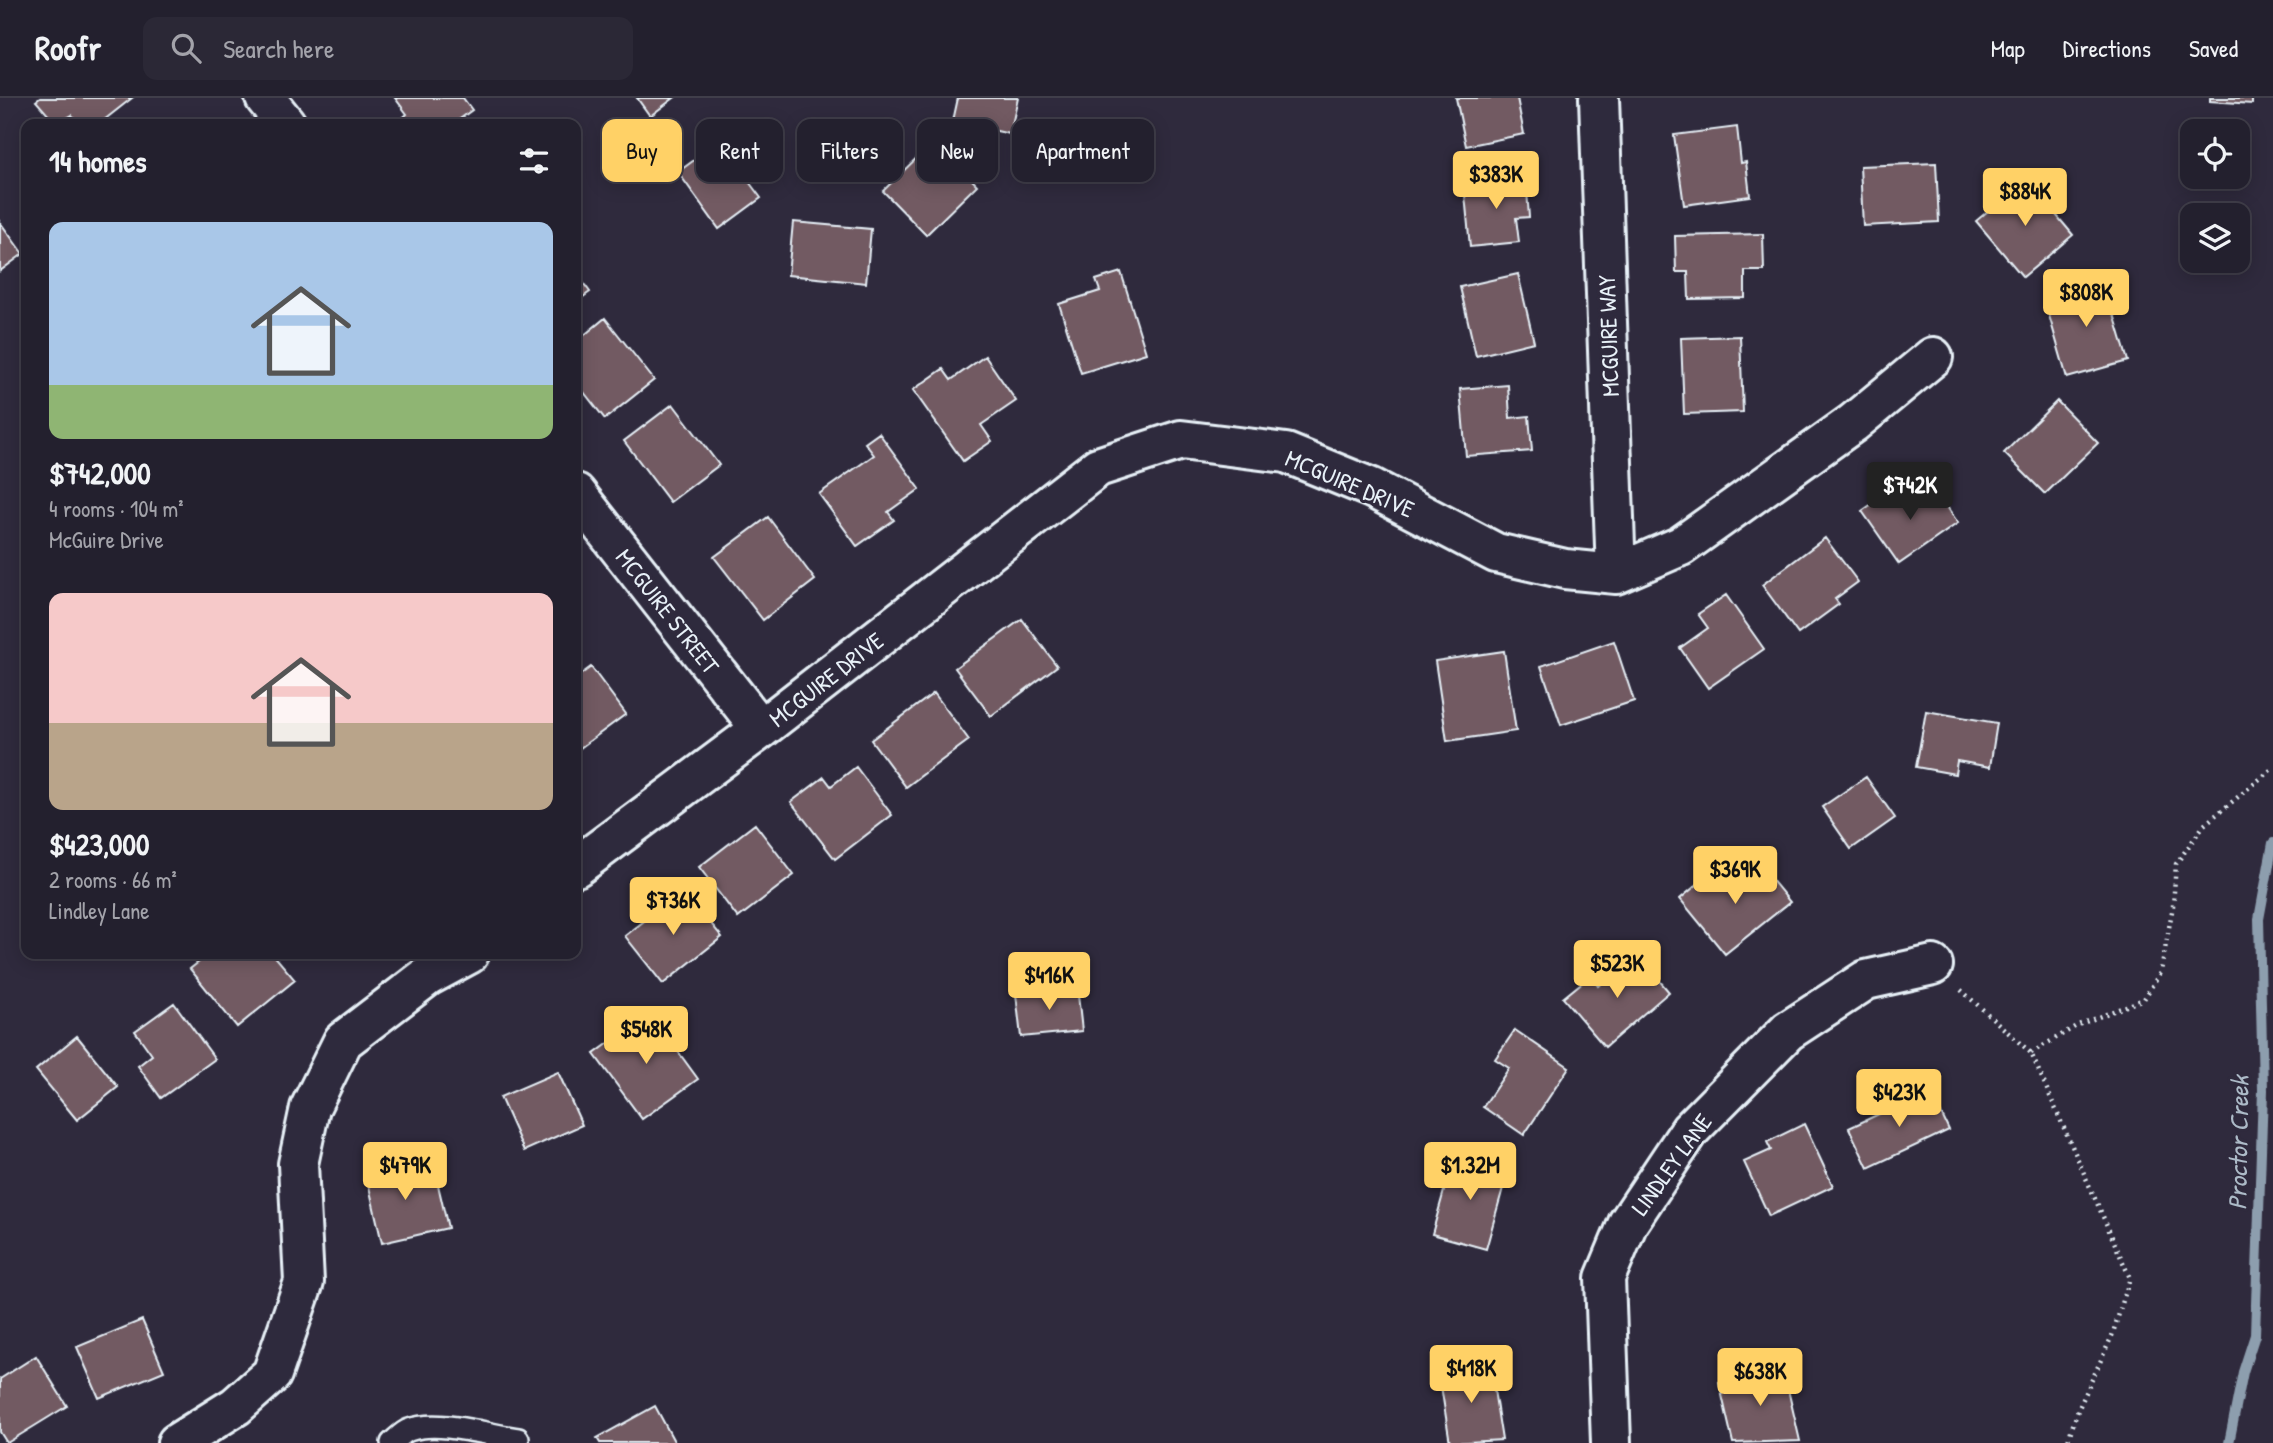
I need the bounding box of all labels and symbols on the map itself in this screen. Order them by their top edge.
pin: $383K [1447,152,1545,211]
pin: $884K [1976,169,2074,228]
pin: $808K [2037,270,2135,329]
street label: MCGUIRE WAY [1590,274,1626,397]
street label: MCGUIRE DRIVE [1281,442,1420,525]
pin: $742K [1861,462,1959,522]
street label: MCGUIRE STREET [609,542,727,681]
street label: MCGUIRE DRIVE [762,624,890,734]
pin: $369K [1686,846,1784,906]
pin: $736K [624,878,722,937]
pin: $523K [1568,940,1666,1000]
pin: $416K [1000,953,1098,1012]
pin: $548K [597,1006,695,1066]
pin: $423K [1850,1070,1948,1129]
water label: Proctor Creek [2219,1073,2257,1210]
street label: LINDLEY LANE [1623,1106,1719,1221]
pin: $479K [356,1142,454,1202]
pin: $1.32M [1413,1142,1527,1202]
pin: $418K [1422,1346,1520,1405]
pin: $638K [1711,1348,1809,1408]

